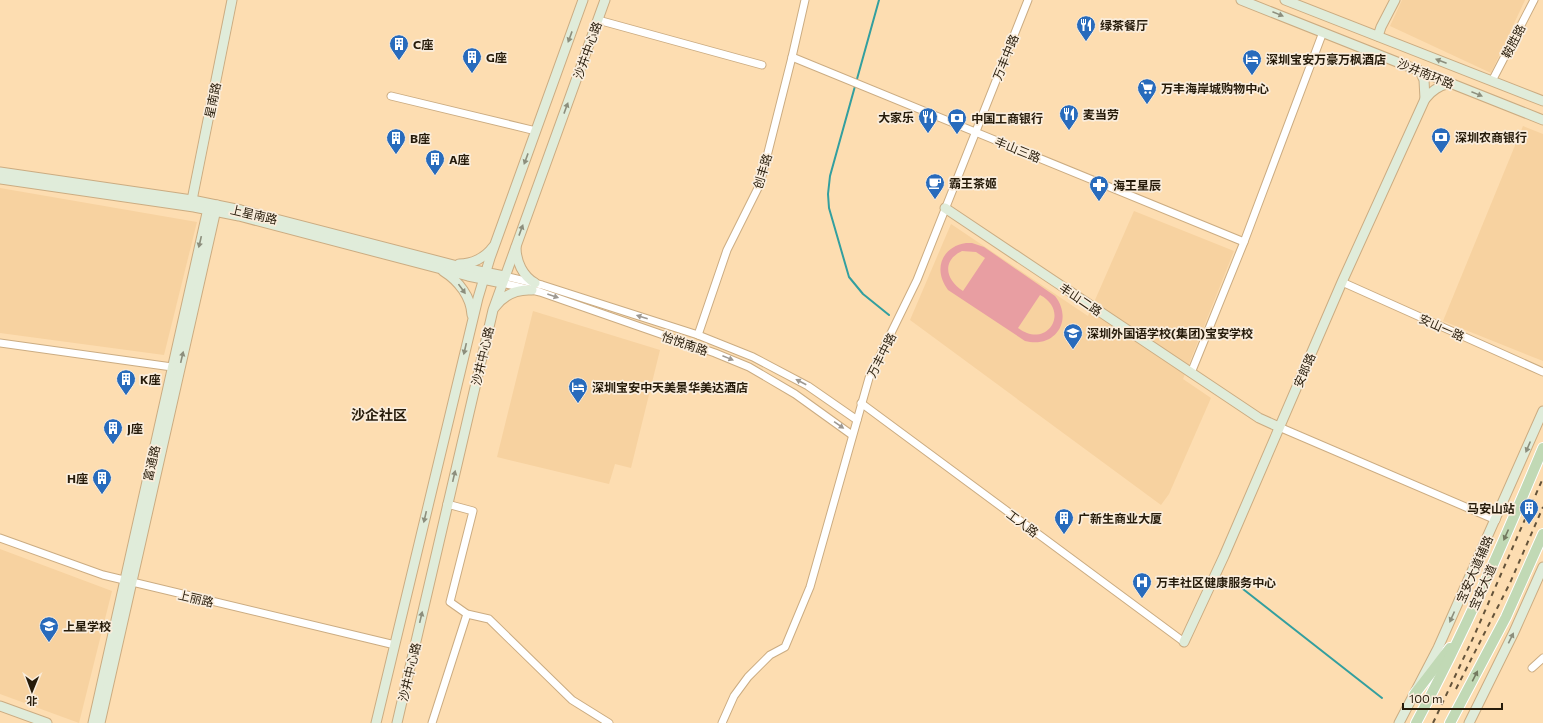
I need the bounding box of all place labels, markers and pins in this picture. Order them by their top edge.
restaurant icon: 绿茶餐厅 [1075,14,1097,42]
place label: 绿茶餐厅 [1100,18,1148,32]
building icon: C座 [388,33,410,61]
place label: C座 [413,37,433,51]
building icon: G座 [461,46,483,74]
hotel icon: 深圳宝安万豪万枫酒店 [1241,48,1263,76]
place label: G座 [486,50,507,64]
place label: 深圳宝安万豪万枫酒店 [1266,52,1386,66]
supermarket icon: 万丰海岸城购物中心 [1136,77,1158,105]
place label: 万丰海岸城购物中心 [1161,81,1269,95]
restaurant icon: 麦当劳 [1058,103,1080,131]
restaurant icon: 大家乐 [917,106,939,134]
bank icon: 中国工商银行 [946,107,968,135]
place label: 麦当劳 [1083,107,1119,121]
place label: 大家乐 [878,110,914,124]
place label: 中国工商银行 [971,111,1043,125]
bank icon: 深圳农商银行 [1430,126,1452,154]
building icon: B座 [385,127,407,155]
place label: 深圳农商银行 [1455,130,1527,144]
place label: B座 [410,131,430,145]
building icon: A座 [424,148,446,176]
place label: A座 [449,152,470,166]
cafe icon: 霸王茶姬 [924,172,946,200]
pharmacy icon: 海王星辰 [1088,174,1110,202]
place label: 霸王茶姬 [949,176,997,190]
place label: 海王星辰 [1113,178,1161,192]
school or university icon: 深圳外国语学校(集团)宝安学校 [1062,322,1084,350]
place label: 深圳外国语学校(集团)宝安学校 [1087,326,1253,340]
building icon: K座 [115,368,137,396]
place label: K座 [140,372,160,386]
hotel icon: 深圳宝安中天美景华美达酒店 [567,376,589,404]
place label: 深圳宝安中天美景华美达酒店 [592,380,748,394]
building icon: J座 [102,417,124,445]
place label: J座 [127,421,143,436]
building icon: H座 [91,467,113,495]
place label: H座 [67,471,88,485]
building icon: 马安山站 [1518,497,1540,525]
place label: 马安山站 [1467,501,1515,515]
building icon: 广新生商业大厦 [1053,507,1075,535]
place label: 广新生商业大厦 [1078,511,1162,525]
hospital icon: 万丰社区健康服务中心 [1131,571,1153,599]
place label: 万丰社区健康服务中心 [1156,575,1276,589]
school or university icon: 上星学校 [38,615,60,643]
place label: 上星学校 [63,619,111,633]

